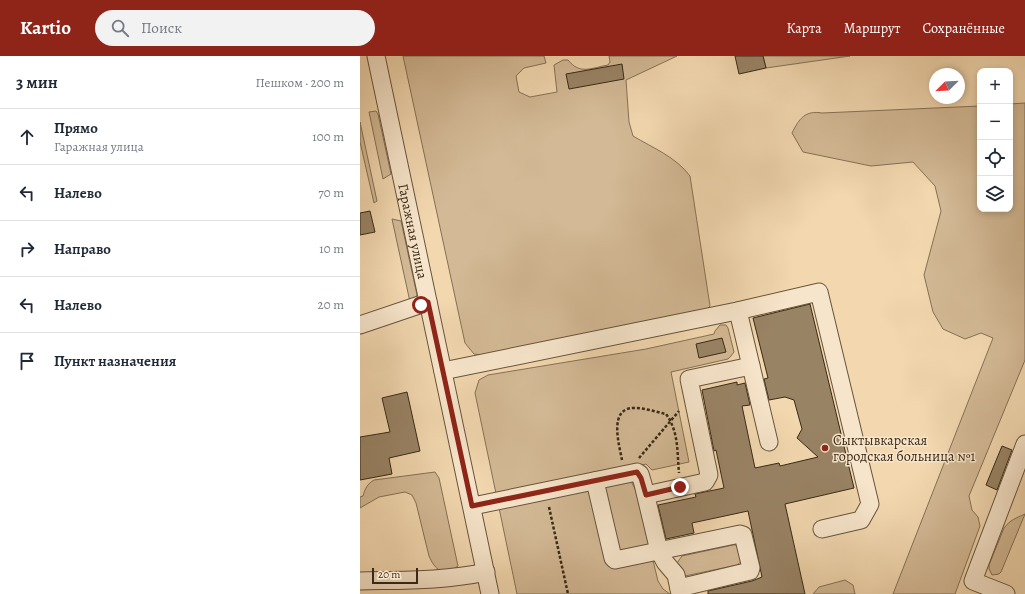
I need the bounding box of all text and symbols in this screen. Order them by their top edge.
search box [95,10,375,46]
text: Kartio [20,15,71,41]
icon: search [109,17,131,39]
text: Поиск [141,18,182,38]
text: Карта [787,19,822,38]
text: Маршрут [844,19,900,38]
text: Сохранённые [922,19,1005,38]
north arrow [929,68,965,104]
map controls [977,68,1013,212]
button: + [977,68,1013,104]
text: 3 мин [16,71,58,94]
text: Пешком · 200 m [256,74,344,91]
button: − [977,104,1013,140]
text: Прямо [54,118,98,138]
icon: ahead [16,126,38,148]
text: 100 m [312,128,344,145]
text: Гаражная улица [54,138,144,155]
button: locate [977,140,1013,176]
button: layers [977,176,1013,212]
icon: left [16,182,38,204]
street label: Гаражная улица [393,182,432,281]
text: Налево [54,183,102,203]
text: 70 m [318,184,344,201]
icon: right [16,238,38,260]
text: Направо [54,239,111,259]
text: 10 m [319,240,344,257]
icon: left [16,294,38,316]
text: Налево [54,295,102,315]
text: 20 m [318,296,344,313]
route start [412,296,430,314]
icon: arrive [16,350,38,372]
text: Пункт назначения [54,351,176,371]
place label: Сыктывкарская городская больница №1 [833,431,975,466]
marker: Сыктывкарская городская больница №1 [820,443,830,453]
route end [671,478,689,496]
scale bar [372,566,418,585]
text: 20 m [378,567,400,582]

